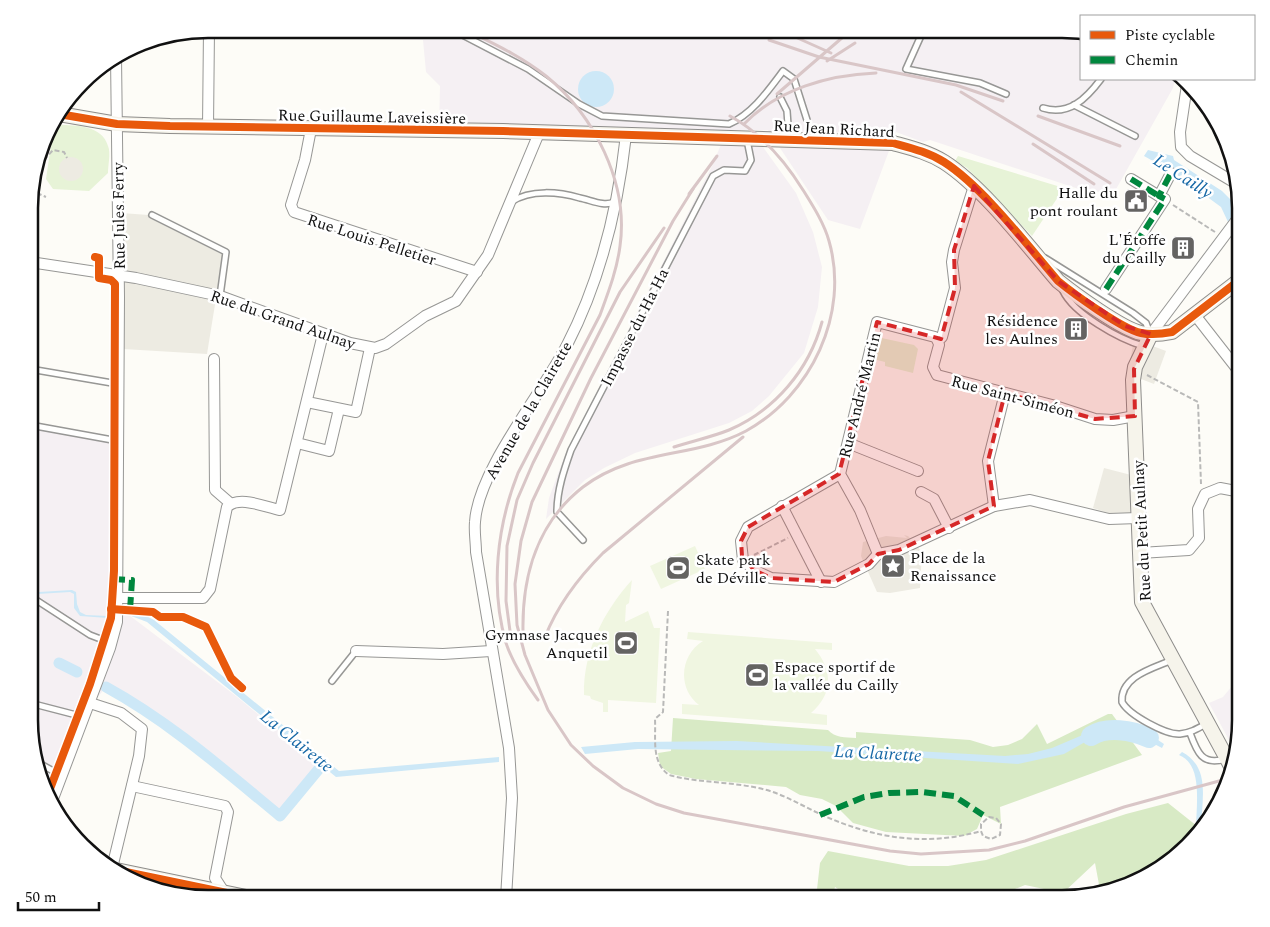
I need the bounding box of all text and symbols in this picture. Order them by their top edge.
legend [1080,15,1255,80]
text: Piste cyclable [1125,24,1215,47]
text: Chemin [1125,49,1178,72]
street label: Rue Guillaume Laveissière [278,103,466,131]
street label: Rue Jean Richard [773,114,895,144]
water label: Le Cailly [1148,147,1218,206]
street label: Rue Jules Ferry [106,161,132,270]
place label: Halle du pont roulant [1030,181,1118,223]
public building icon: Halle du pont roulant [1123,188,1149,214]
street label: Rue Louis Pelletier [304,208,439,272]
place label: L'Étoffe du Cailly [1103,228,1167,270]
building icon: L'Étoffe du Cailly [1170,235,1196,261]
street label: Impasse du Ha Ha [595,264,675,391]
street label: Rue du Grand Aulnay [207,284,360,356]
place label: Résidence les Aulnes [985,309,1058,351]
building icon: Résidence les Aulnes [1063,316,1089,342]
street label: Rue André Martin [833,330,887,461]
street label: Avenue de la Clairette [479,337,578,484]
street label: Rue Saint-Siméon [949,369,1077,425]
street label: Rue du Petit Aulnay [1126,458,1158,602]
place label: Place de la Renaissance [910,546,997,588]
place label: Skate park de Déville [696,548,771,590]
place icon: Place de la Renaissance [880,553,906,579]
sports icon: Skate park de Déville [665,555,691,581]
place label: Gymnase Jacques Anquetil [485,623,608,665]
sports icon: Gymnase Jacques Anquetil [613,630,639,656]
place label: Espace sportif de la vallée du Cailly [774,655,900,697]
sports icon: Espace sportif de la vallée du Cailly [744,662,770,688]
water label: La Clairette [254,703,339,780]
water label: La Clairette [833,738,923,769]
scale bar [18,880,99,912]
text: 50 m [25,886,57,909]

